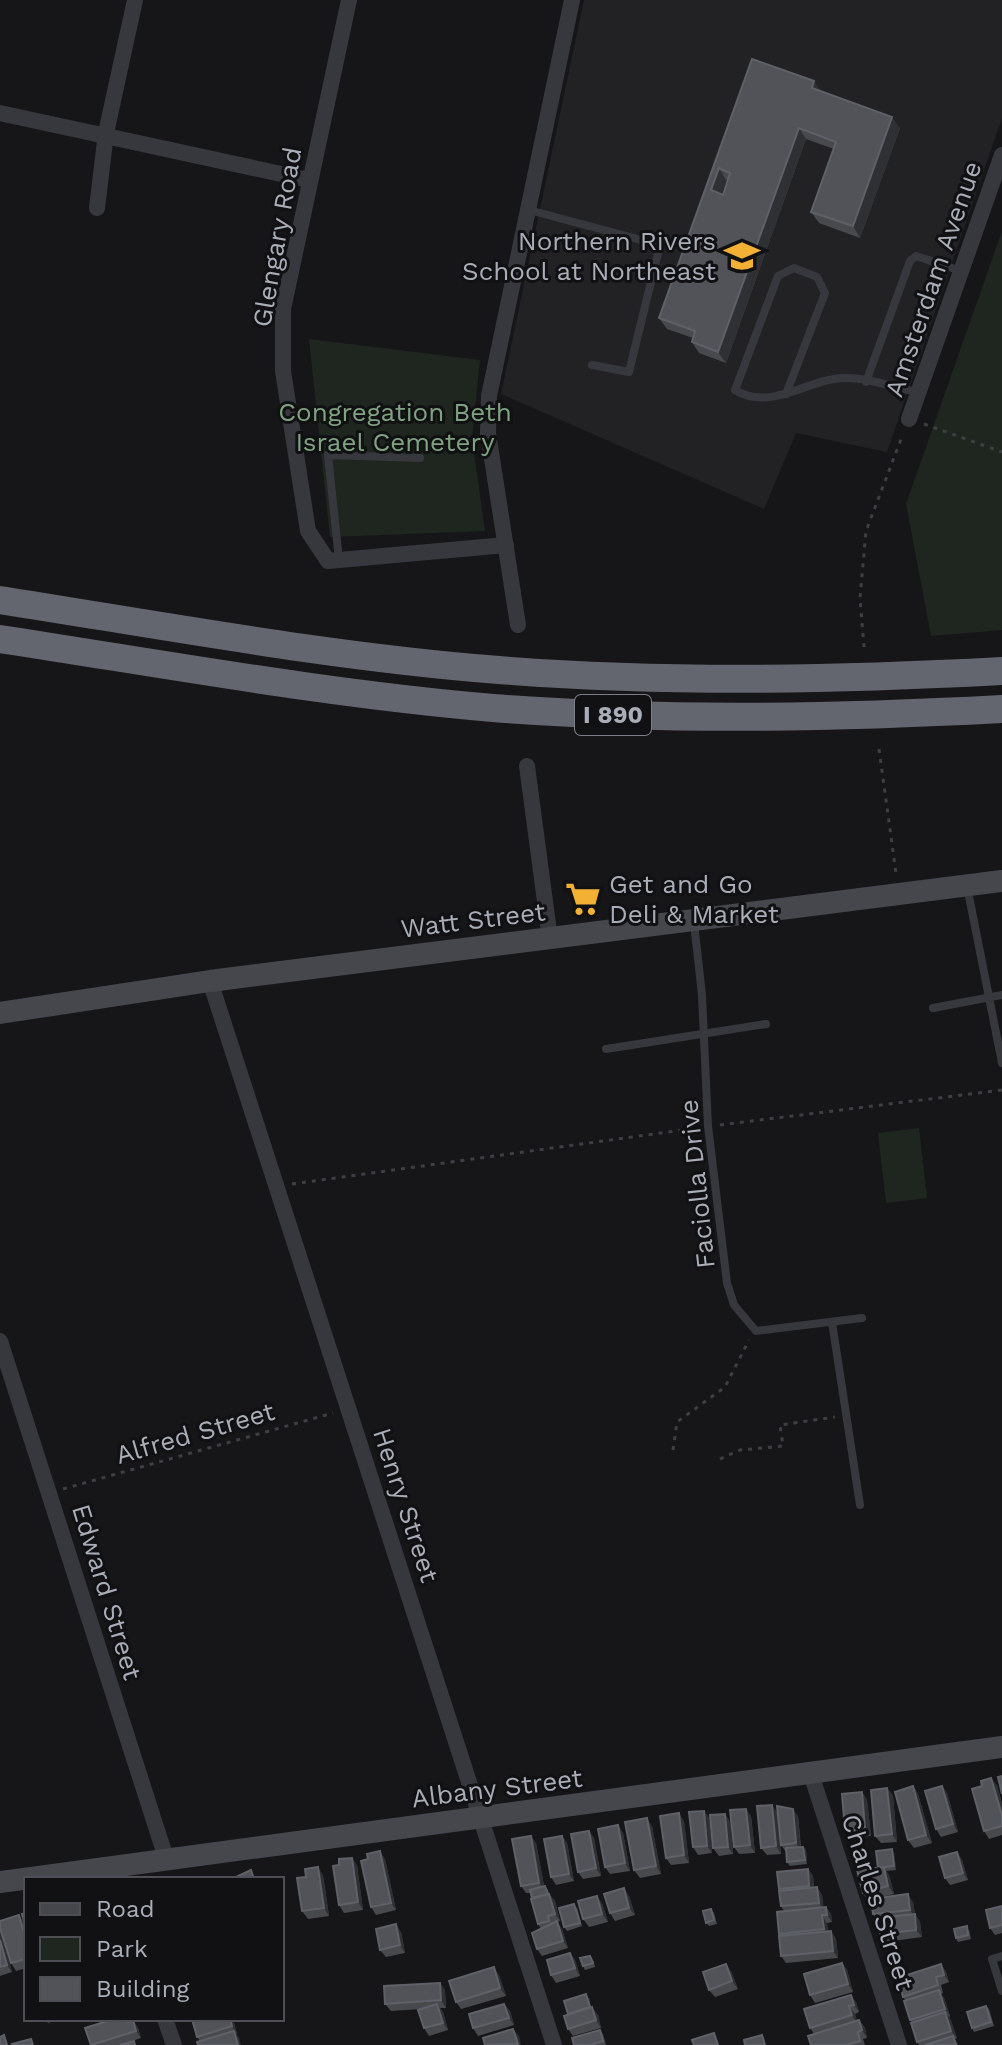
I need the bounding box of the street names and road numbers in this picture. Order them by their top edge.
street label: Glengary Road [246,145,308,329]
street label: Amsterdam Avenue [879,157,987,401]
road number: I 890 [575,695,651,735]
street label: Watt Street [399,896,547,944]
street label: Faciolla Drive [673,1098,721,1270]
street label: Alfred Street [112,1396,278,1470]
street label: Henry Street [367,1424,445,1586]
street label: Edward Street [66,1501,148,1684]
street label: Albany Street [410,1763,584,1813]
street label: Charles Street [835,1810,921,1994]

